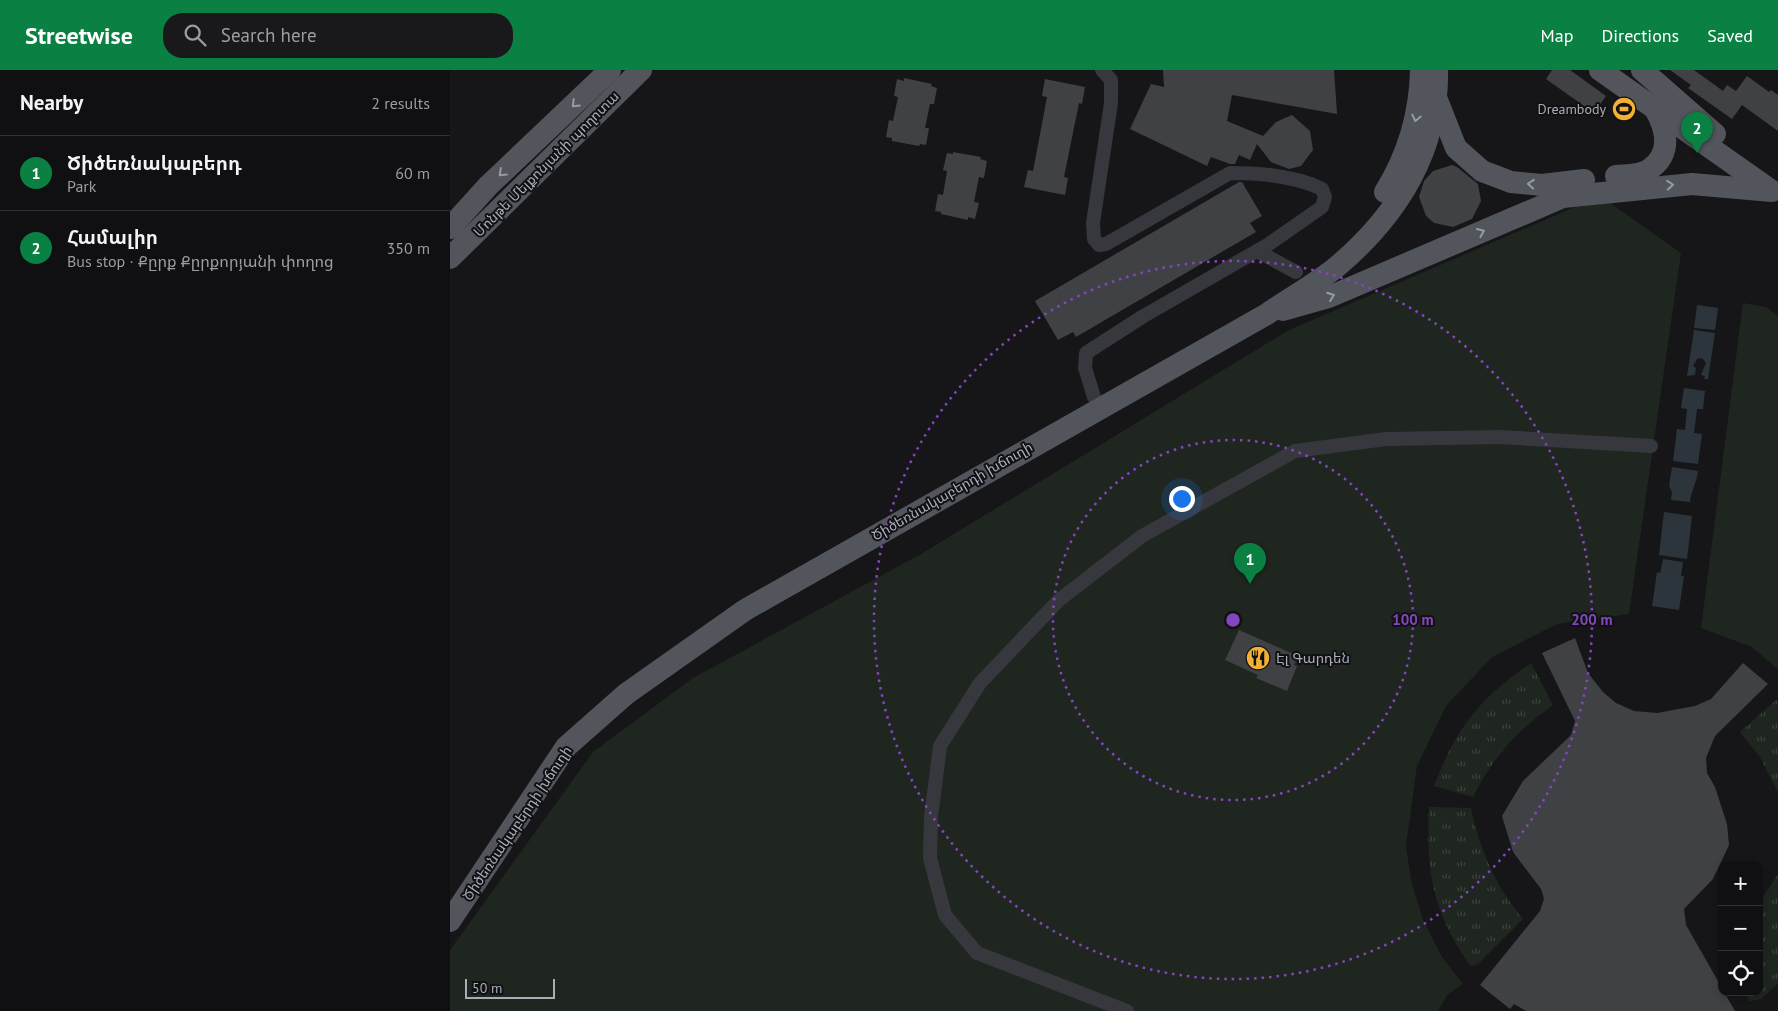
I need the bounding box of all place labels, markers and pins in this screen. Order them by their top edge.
sports icon: Dreambody [1611,96,1637,122]
place label: Dreambody [1538,100,1606,118]
pin: 2 [1681,112,1713,153]
pin: 1 [1234,543,1266,584]
centre of rings [1224,611,1242,629]
restaurant icon: Էլ Գարդեն [1245,645,1271,671]
place label: Էլ Գարդեն [1276,649,1350,667]

